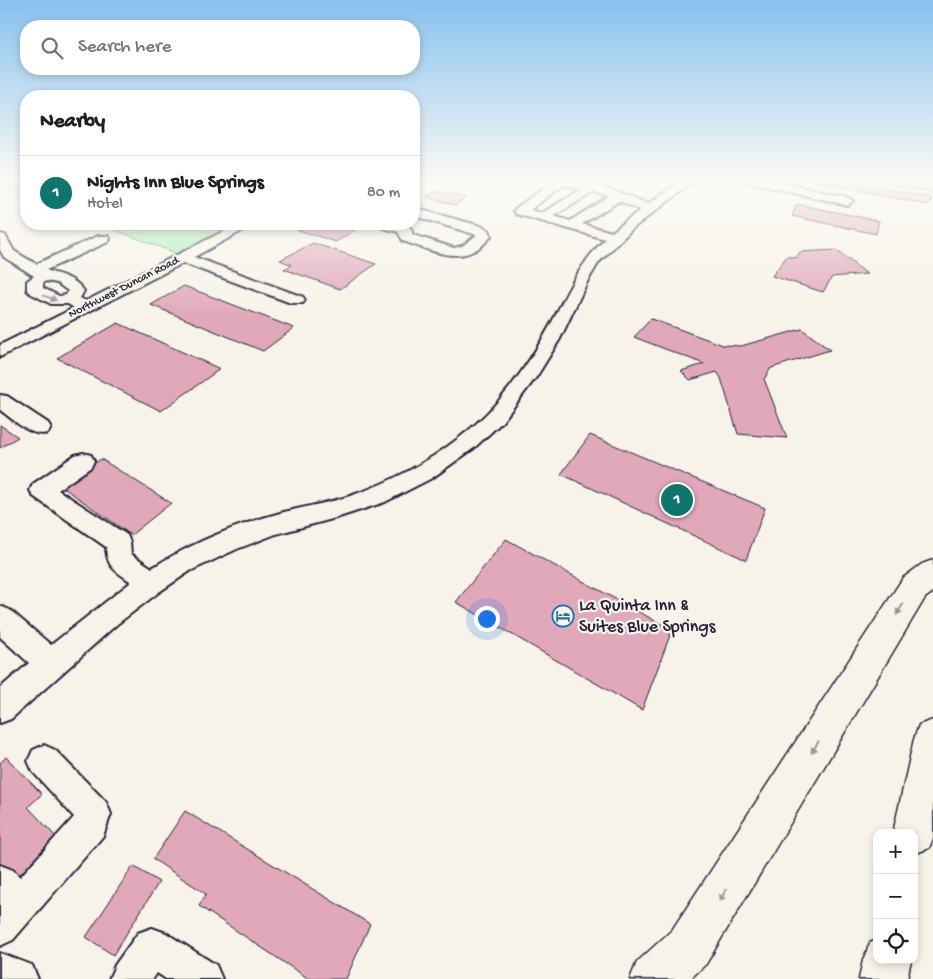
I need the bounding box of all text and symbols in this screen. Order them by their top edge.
search box [20,20,420,75]
icon: search [38,34,66,62]
text: Search here [78,36,172,59]
text: Nearby [40,110,105,135]
text: Nights Inn Blue Springs [87,172,264,195]
text: 1 [53,184,59,203]
text: 80 m [367,184,400,203]
text: Hotel [87,195,123,214]
street label: Northwest Duncan Road [66,254,182,322]
one-way arrow [43,294,58,302]
pin: 1 [661,481,693,519]
place label: La Quinta Inn & Suites Blue Springs [579,596,717,638]
one-way arrow [896,603,905,616]
hotel icon: La Quinta Inn & Suites Blue Springs [551,604,575,628]
your location [474,606,500,632]
one-way arrow [810,741,820,754]
map controls [873,829,918,964]
button: + [873,829,918,874]
button: − [873,874,918,919]
one-way arrow [718,888,728,901]
button: locate [873,919,918,964]

